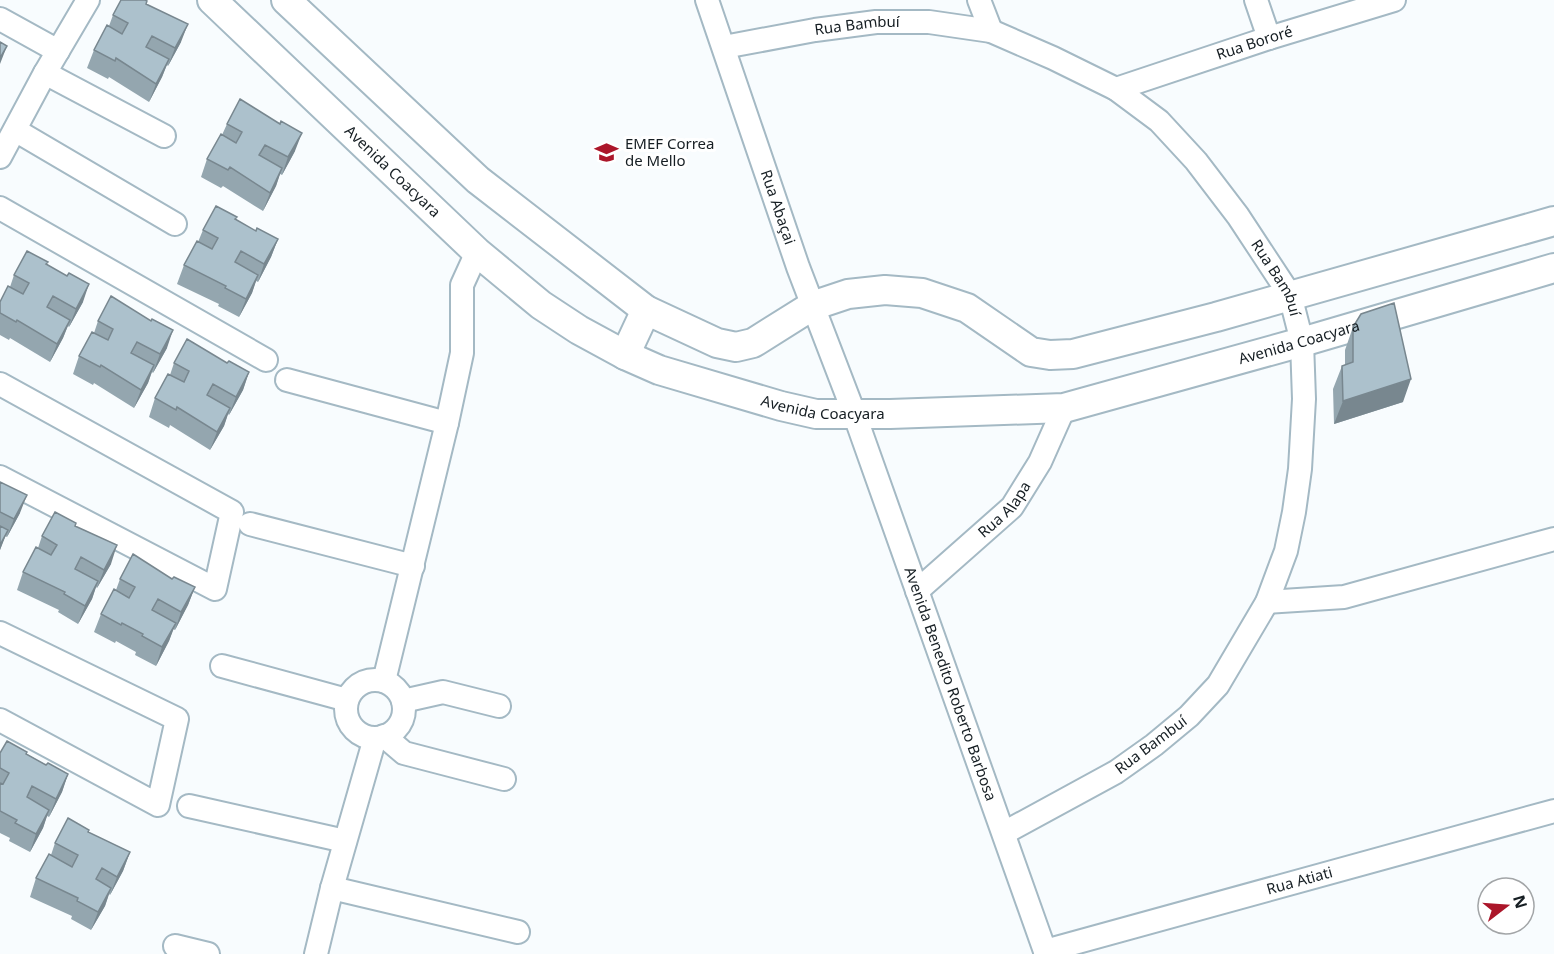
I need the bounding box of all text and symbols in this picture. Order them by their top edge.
street label: Rua Bambuí [813,11,901,39]
street label: Rua Bororé [1213,20,1295,64]
street label: Avenida Coacyara [341,121,445,221]
place label: EMEF Correa de Mello [625,133,715,170]
school or university icon: EMEF Correa de Mello [594,140,620,166]
street label: Rua Abaçai [757,167,801,247]
street label: Rua Bambuí [1247,235,1306,319]
street label: Avenida Coacyara [1236,315,1362,368]
street label: Avenida Coacyara [759,390,885,423]
street label: Rua Alapa [973,477,1035,542]
street label: Avenida Benedito Roberto Barbosa [900,564,1002,803]
street label: Rua Bambuí [1110,710,1191,778]
street label: Rua Atiati [1264,861,1335,899]
north arrow [1476,876,1536,936]
text: N [1508,892,1533,911]

